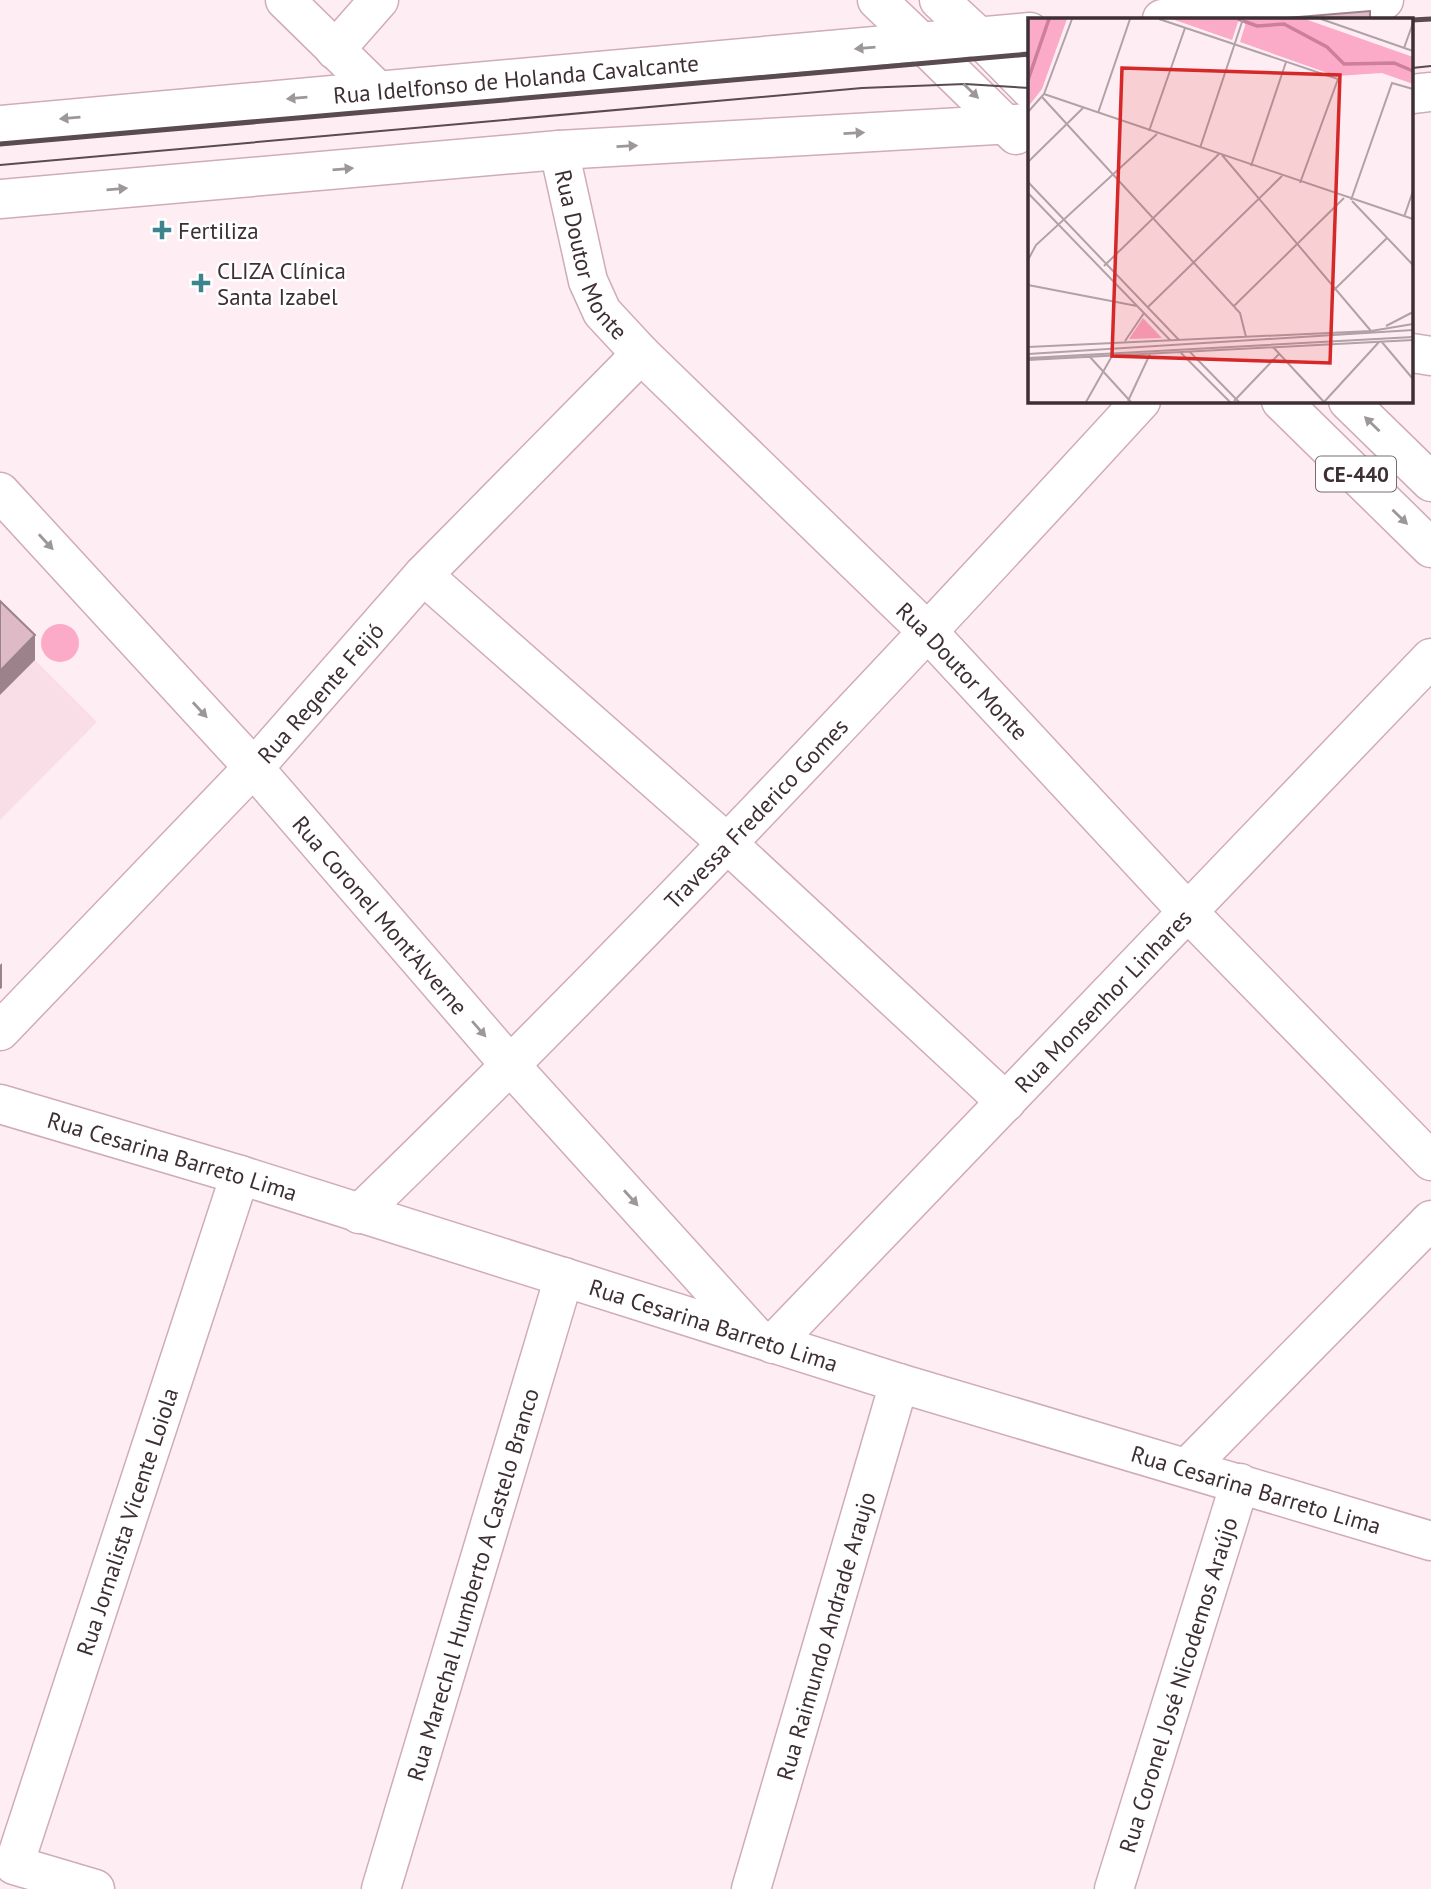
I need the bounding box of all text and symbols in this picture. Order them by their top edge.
inset map [1028,18,1414,402]
one-way arrow [854,43,876,54]
street label: Rua Idelfonso de Holanda Cavalcante [332,47,700,109]
one-way arrow [963,82,980,99]
one-way arrow [285,93,307,104]
one-way arrow [59,113,81,124]
one-way arrow [843,127,865,138]
one-way arrow [616,141,638,152]
one-way arrow [333,163,355,174]
street label: Rua Doutor Monte [549,167,634,345]
one-way arrow [106,183,128,194]
place label: Fertiliza [178,216,259,245]
marker: Fertiliza [152,220,172,240]
place label: CLIZA Clínica Santa Izabel [217,256,346,311]
marker: CLIZA Clínica Santa Izabel [191,273,211,293]
one-way arrow [1364,417,1381,433]
road number: CE-440 [1316,456,1396,491]
one-way arrow [1392,509,1408,525]
one-way arrow [38,533,54,550]
street label: Rua Doutor Monte [891,595,1035,746]
street label: Rua Regente Feijó [251,616,390,769]
one-way arrow [192,701,208,718]
street label: Travessa Frederico Gomes [658,711,854,915]
street label: Rua Coronel Mont'Alverne [287,809,474,1020]
street label: Rua Monsenhor Linhares [1008,903,1197,1098]
one-way arrow [471,1020,486,1037]
street label: Rua Cesarina Barreto Lima [44,1104,301,1207]
one-way arrow [622,1189,638,1206]
street label: Rua Cesarina Barreto Lima [586,1272,842,1377]
street label: Rua Jornalista Vicente Loiola [69,1384,184,1659]
street label: Rua Marechal Humberto A Castelo Branco [400,1384,545,1784]
street label: Rua Cesarina Barreto Lima [1128,1438,1385,1540]
street label: Rua Raimundo Andrade Araujo [769,1488,881,1783]
street label: Rua Coronel José Nicodemos Araújo [1112,1513,1243,1856]

